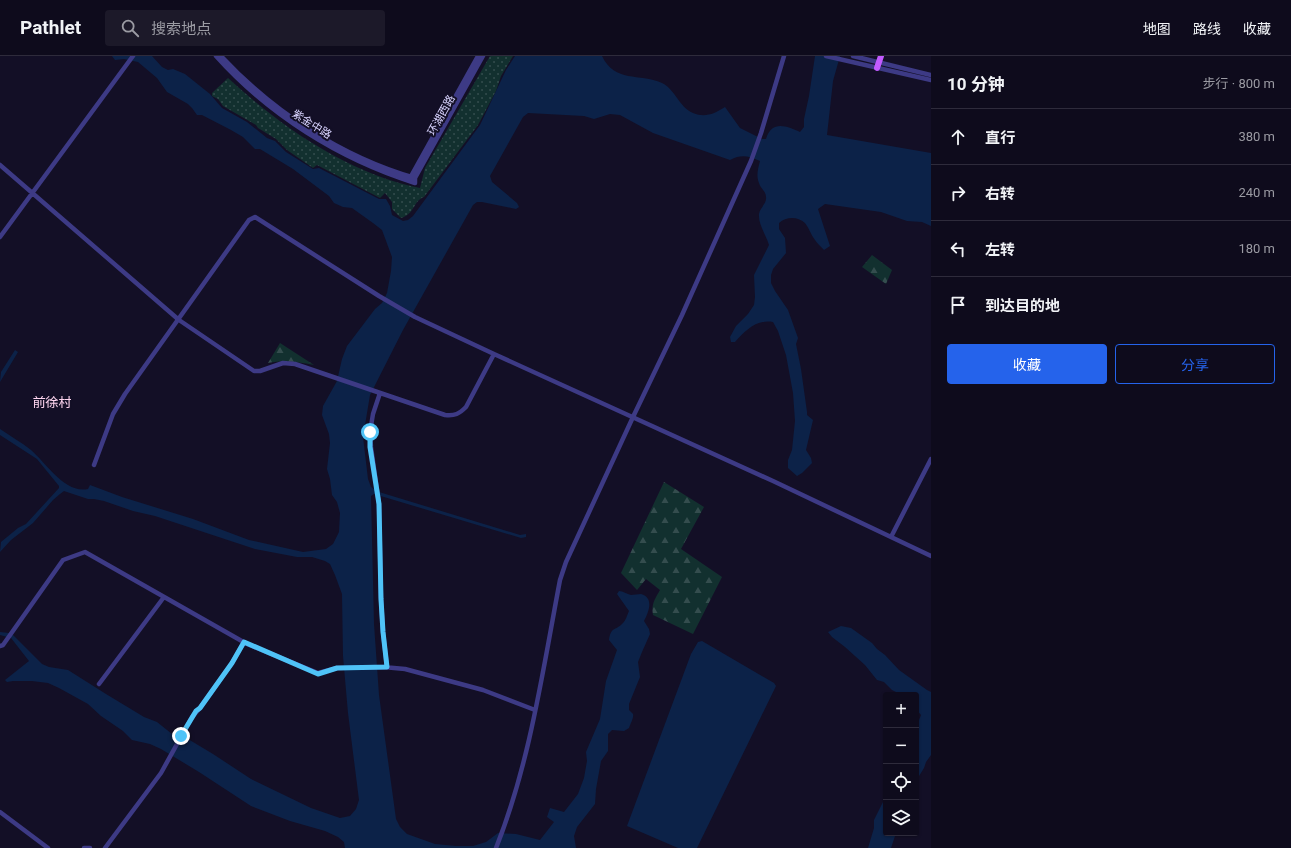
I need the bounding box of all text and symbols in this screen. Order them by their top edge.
search box [105,10,385,46]
text: Pathlet [20,16,81,39]
icon: search [119,17,141,39]
text: 搜索地点 [151,20,211,38]
text: 地图 [1143,21,1171,37]
text: 路线 [1193,21,1221,37]
text: 收藏 [1243,21,1271,37]
text: 10 分钟 [947,74,1005,94]
text: 步行 · 800 m [1203,76,1275,91]
street label: 环湖西路 [425,93,458,138]
street label: 紫金中路 [290,107,334,142]
icon: ahead [947,126,969,148]
text: 直行 [985,129,1015,147]
text: 380 m [1238,129,1275,144]
icon: right [947,182,969,204]
text: 右转 [985,185,1015,203]
text: 240 m [1238,185,1275,200]
icon: left [947,238,969,260]
text: 左转 [985,241,1015,259]
text: 180 m [1238,241,1275,256]
icon: arrive [947,294,969,316]
text: 到达目的地 [985,297,1060,315]
button: 收藏 [947,344,1107,384]
button: 分享 [1115,344,1275,384]
district label: 前徐村 [32,395,72,410]
route start [361,423,379,441]
map controls [883,692,919,836]
button: + [883,692,919,728]
route end [172,727,190,745]
button: − [883,728,919,764]
button: locate [883,764,919,800]
button: layers [883,800,919,836]

